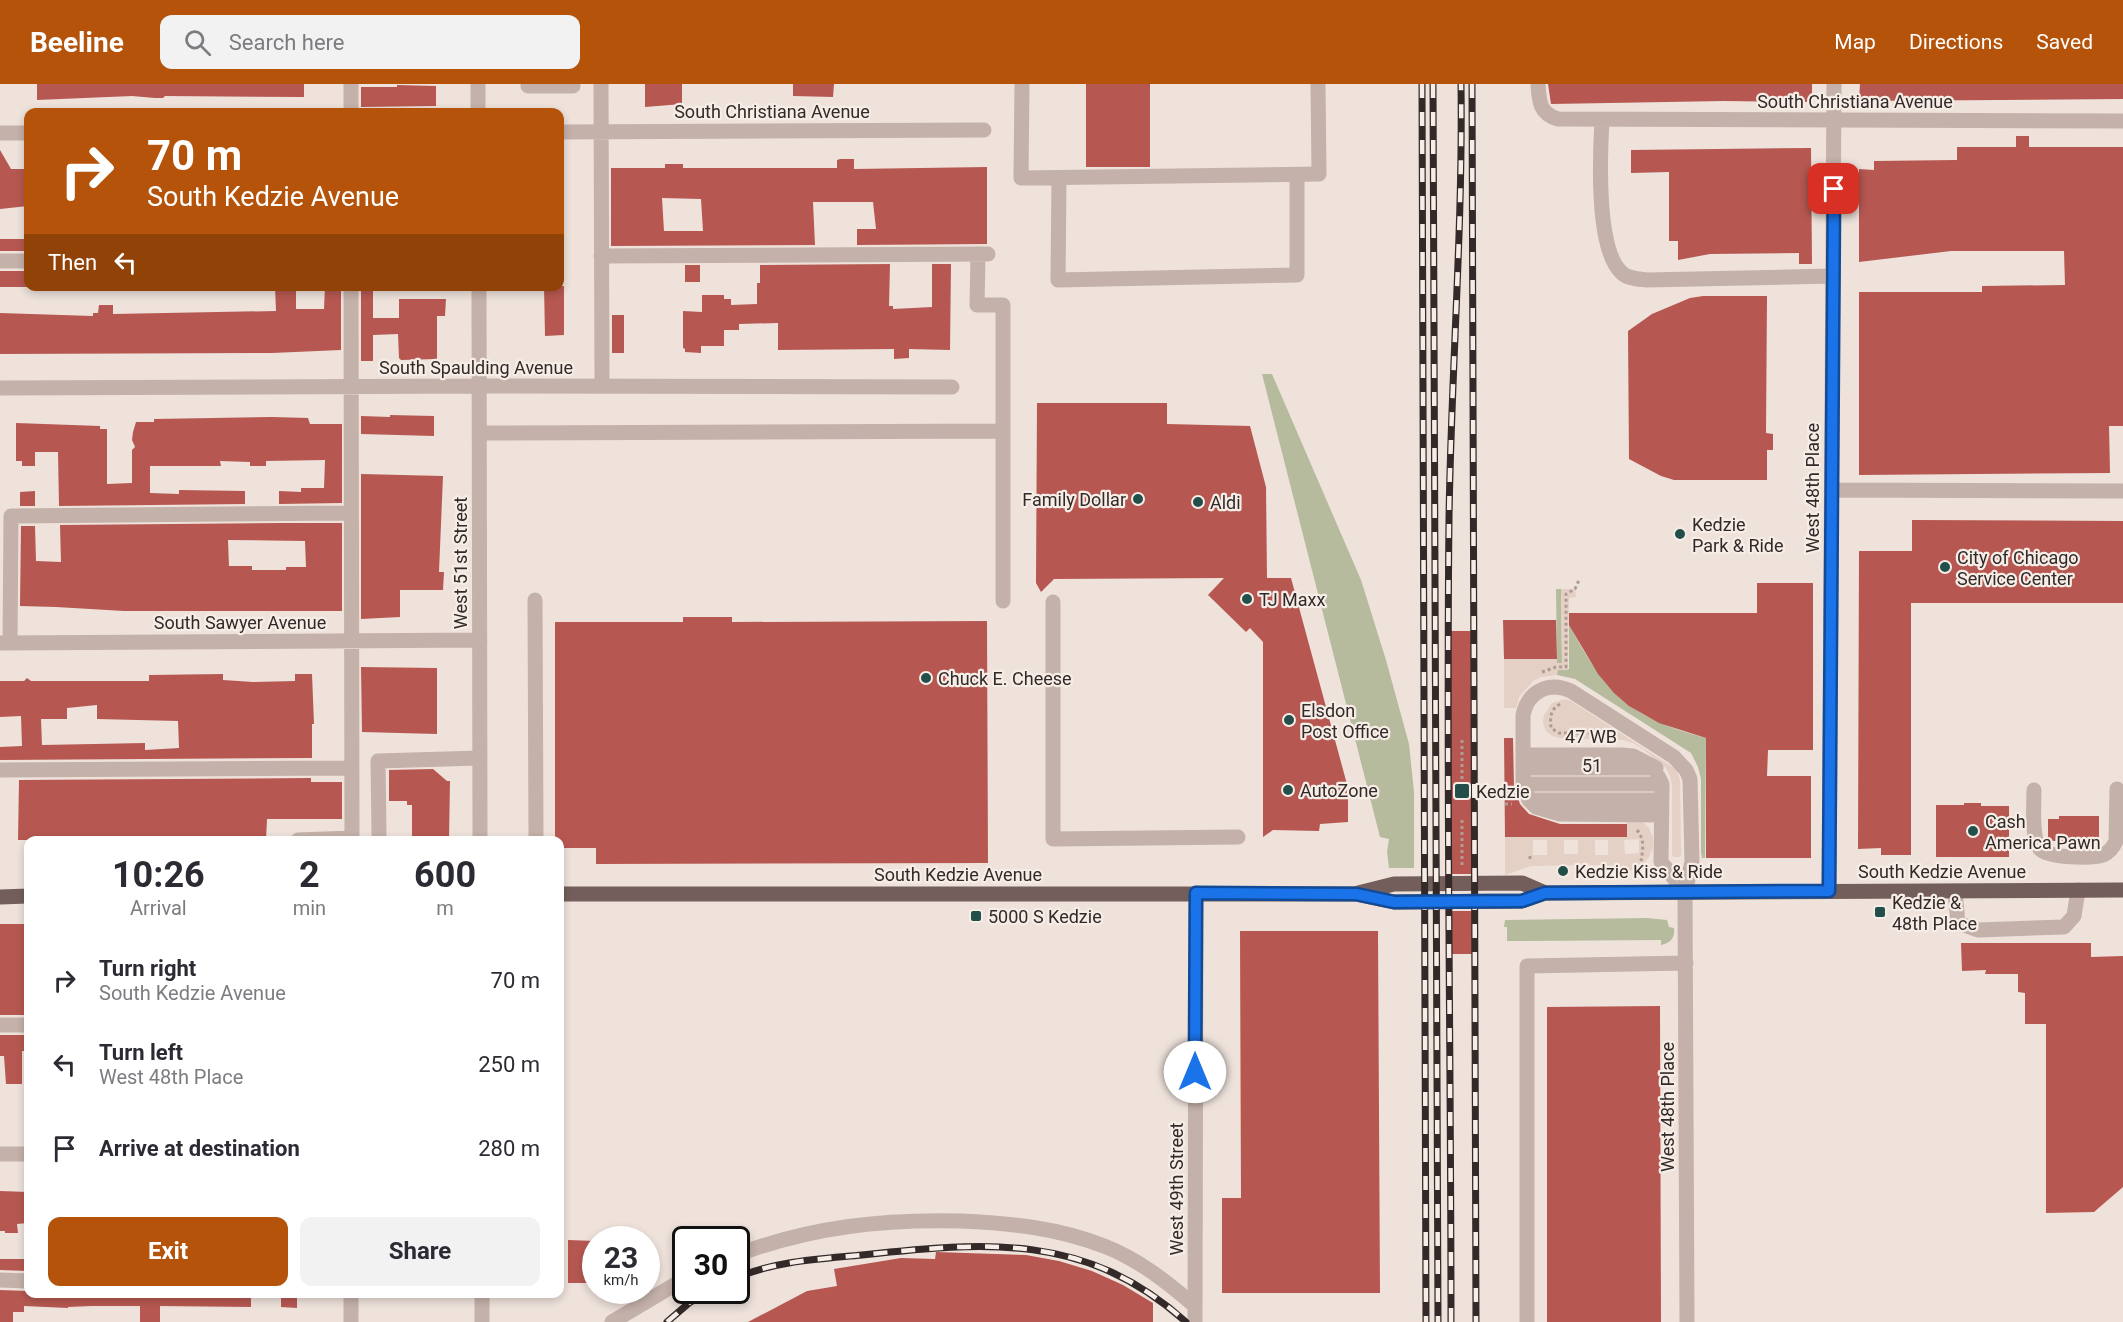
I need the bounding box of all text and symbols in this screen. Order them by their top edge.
search box [160,15,580,69]
text: Beeline [30,26,124,59]
icon: search [181,26,214,59]
text: Search here [229,30,345,55]
text: Map [1834,30,1876,54]
text: Directions [1909,30,2003,54]
text: Saved [2036,30,2093,54]
street label: South Christiana Avenue [1757,91,1953,112]
street label: South Christiana Avenue [674,101,870,122]
text: 70 m [147,131,242,180]
icon: right [48,132,126,210]
pin [1808,163,1859,214]
icon: arrive [1817,172,1850,205]
text: South Kedzie Avenue [147,181,399,213]
icon: left [109,246,142,279]
text: Then [48,250,97,275]
street label: South Spaulding Avenue [379,357,573,378]
street label: West 48th Place [1802,423,1823,553]
place label: Family Dollar [1022,489,1126,510]
marker: Family Dollar [1131,492,1145,506]
place label: Aldi [1210,492,1241,513]
marker: Aldi [1191,495,1205,509]
street label: West 51st Street [450,497,471,629]
place label: Kedzie Park & Ride [1692,514,1784,556]
marker: Kedzie Park & Ride [1673,527,1687,541]
place label: City of Chicago Service Center [1957,547,2079,589]
marker: City of Chicago Service Center [1938,560,1952,574]
place label: TJ Maxx [1259,589,1325,610]
marker: TJ Maxx [1240,592,1254,606]
street label: South Sawyer Avenue [154,612,326,633]
place label: Chuck E. Cheese [938,668,1072,689]
marker: Chuck E. Cheese [919,671,933,685]
place label: Elsdon Post Office [1301,700,1389,742]
marker: Elsdon Post Office [1282,713,1296,727]
street label: 47 WB [1565,726,1617,747]
street label: 51 [1582,755,1602,776]
place label: AutoZone [1300,780,1378,801]
place label: Kedzie [1476,781,1530,802]
marker: Kedzie [1453,782,1471,800]
marker: AutoZone [1281,783,1295,797]
place label: Cash America Pawn [1985,811,2101,853]
marker: Cash America Pawn [1966,824,1980,838]
text: 10:26 [112,854,205,896]
text: 2 [299,854,320,896]
text: 600 [414,854,476,896]
place label: Kedzie Kiss & Ride [1575,861,1723,882]
street label: South Kedzie Avenue [1858,861,2026,882]
street label: South Kedzie Avenue [874,864,1042,885]
marker: Kedzie Kiss & Ride [1556,864,1570,878]
place label: Kedzie & 48th Place [1892,892,1977,934]
text: Arrival [130,896,187,920]
text: min [293,896,326,920]
text: m [436,896,454,920]
marker: Kedzie & 48th Place [1873,905,1887,919]
place label: 5000 S Kedzie [988,906,1102,927]
marker: 5000 S Kedzie [969,909,983,923]
text: Turn right [99,956,196,981]
icon: right [48,964,81,997]
text: 70 m [491,968,540,993]
text: South Kedzie Avenue [99,981,286,1005]
text: Turn left [99,1040,183,1065]
position arrow [1163,1040,1227,1104]
street label: West 48th Place [1657,1042,1678,1172]
icon: left [48,1048,81,1081]
text: 250 m [478,1052,540,1077]
text: West 48th Place [99,1065,243,1089]
street label: West 49th Street [1166,1122,1187,1255]
icon: arrive [48,1132,81,1165]
text: Arrive at destination [99,1136,300,1161]
text: 280 m [478,1136,540,1161]
button: Exit [48,1217,288,1286]
button: Share [300,1217,540,1286]
speed limit sign: 30 [672,1226,750,1304]
text: 23 [604,1240,638,1275]
text: km/h [603,1271,639,1289]

